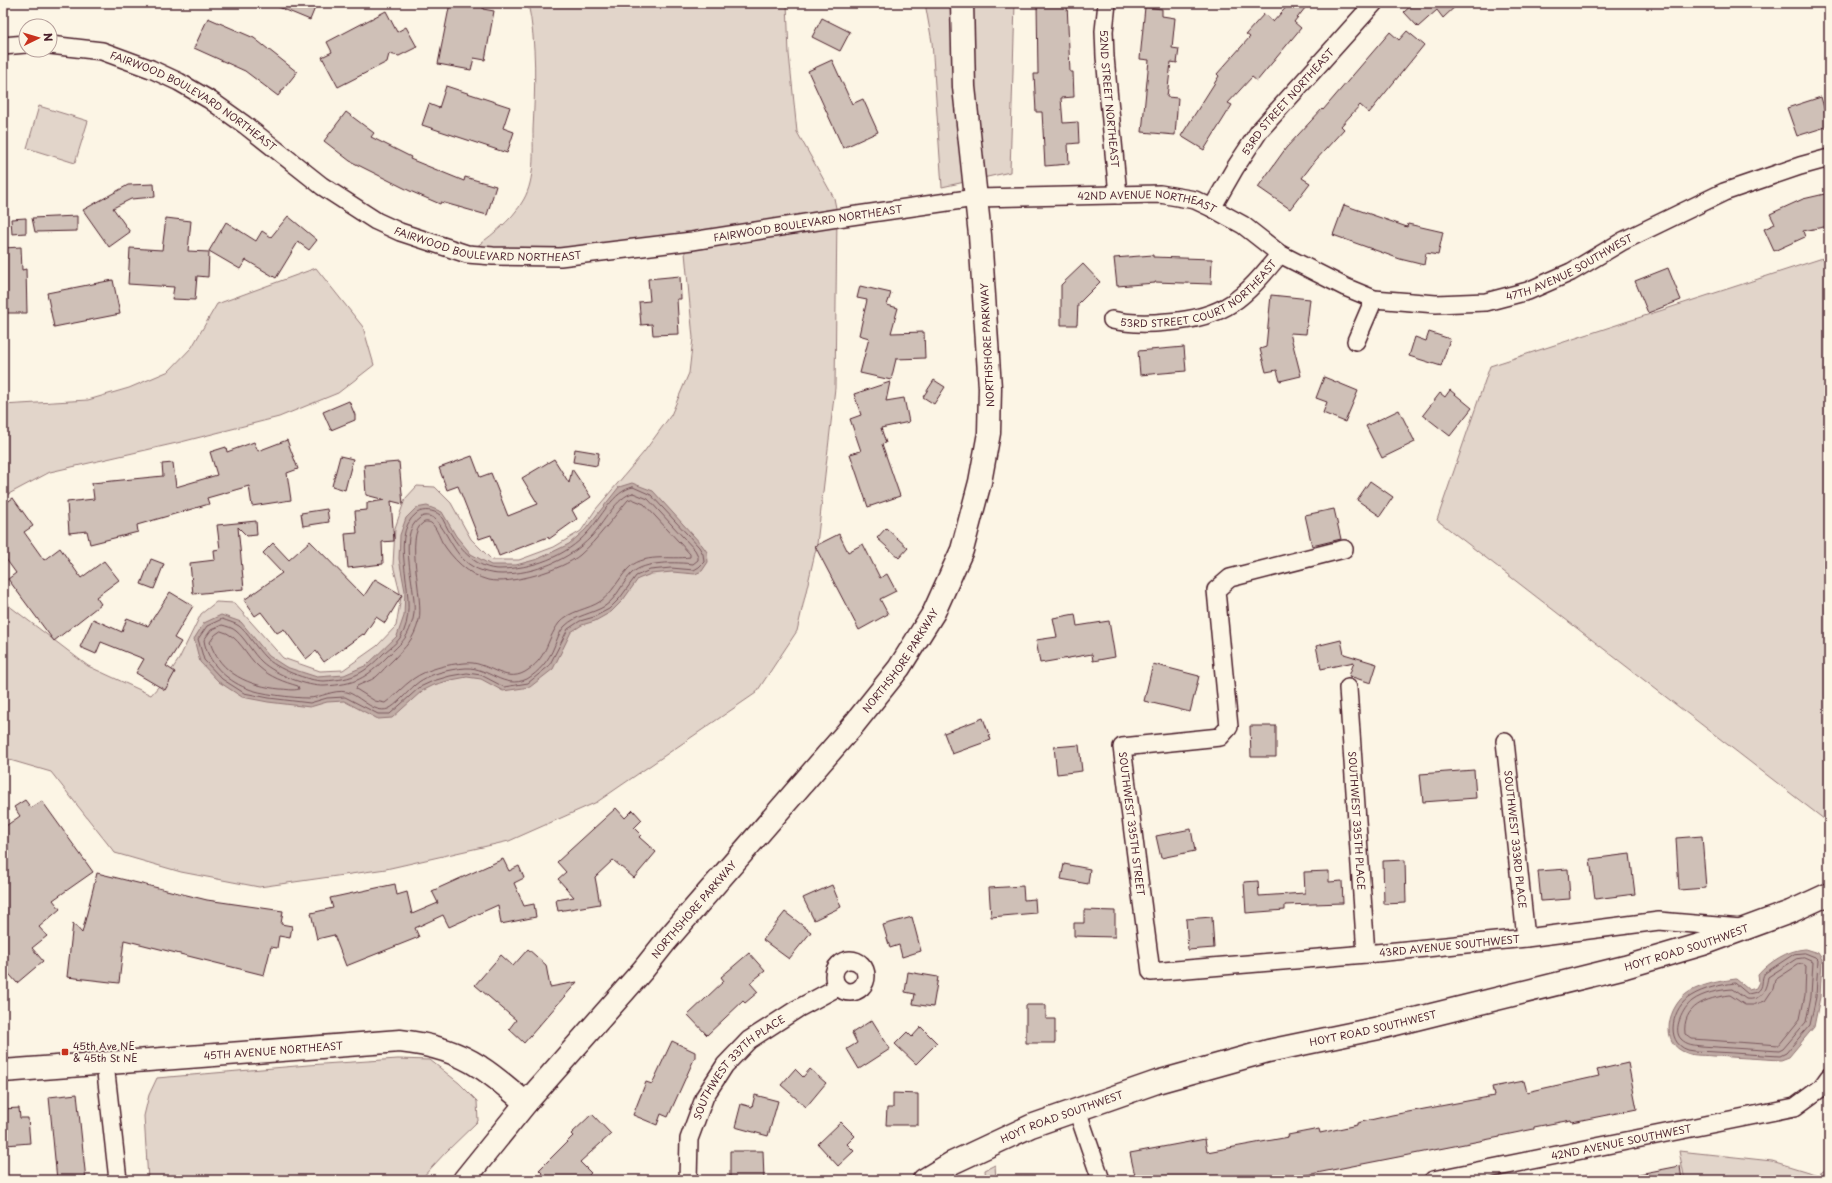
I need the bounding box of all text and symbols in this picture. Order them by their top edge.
north arrow [18,18,58,58]
street label: 52ND STREET NORTHEAST [1097,29,1123,168]
text: N [40,32,57,42]
street label: 53RD STREET NORTHEAST [1238,45,1337,158]
street label: FAIRWOOD BOULEVARD NORTHEAST [108,47,280,154]
street label: 42ND AVENUE NORTHEAST [1077,186,1220,216]
street label: FAIRWOOD BOULEVARD NORTHEAST [712,201,903,245]
street label: FAIRWOOD BOULEVARD NORTHEAST [392,222,582,264]
street label: 47TH AVENUE SOUTHWEST [1504,230,1635,304]
street label: 53RD STREET COURT NORTHEAST [1119,256,1280,330]
street label: NORTHSHORE PARKWAY [976,282,997,407]
street label: NORTHSHORE PARKWAY [858,605,942,715]
street label: SOUTHWEST 335TH STREET [1116,751,1149,897]
street label: SOUTHWEST 335TH PLACE [1345,751,1370,891]
street label: SOUTHWEST 333RD PLACE [1501,770,1531,909]
street label: NORTHSHORE PARKWAY [647,857,740,961]
street label: HOYT ROAD SOUTHWEST [1622,920,1751,974]
street label: 43RD AVENUE SOUTHWEST [1378,931,1520,960]
street label: HOYT ROAD SOUTHWEST [1308,1006,1438,1049]
street label: SOUTHWEST 337TH PLACE [689,1011,788,1122]
street label: 45TH AVENUE NORTHEAST [203,1037,344,1063]
place label: 45th Ave NE & 45th St NE [73,1038,138,1065]
marker: 45th Ave NE & 45th St NE [60,1047,70,1057]
street label: HOYT ROAD SOUTHWEST [998,1086,1125,1146]
street label: 42ND AVENUE SOUTHWEST [1550,1120,1693,1163]

